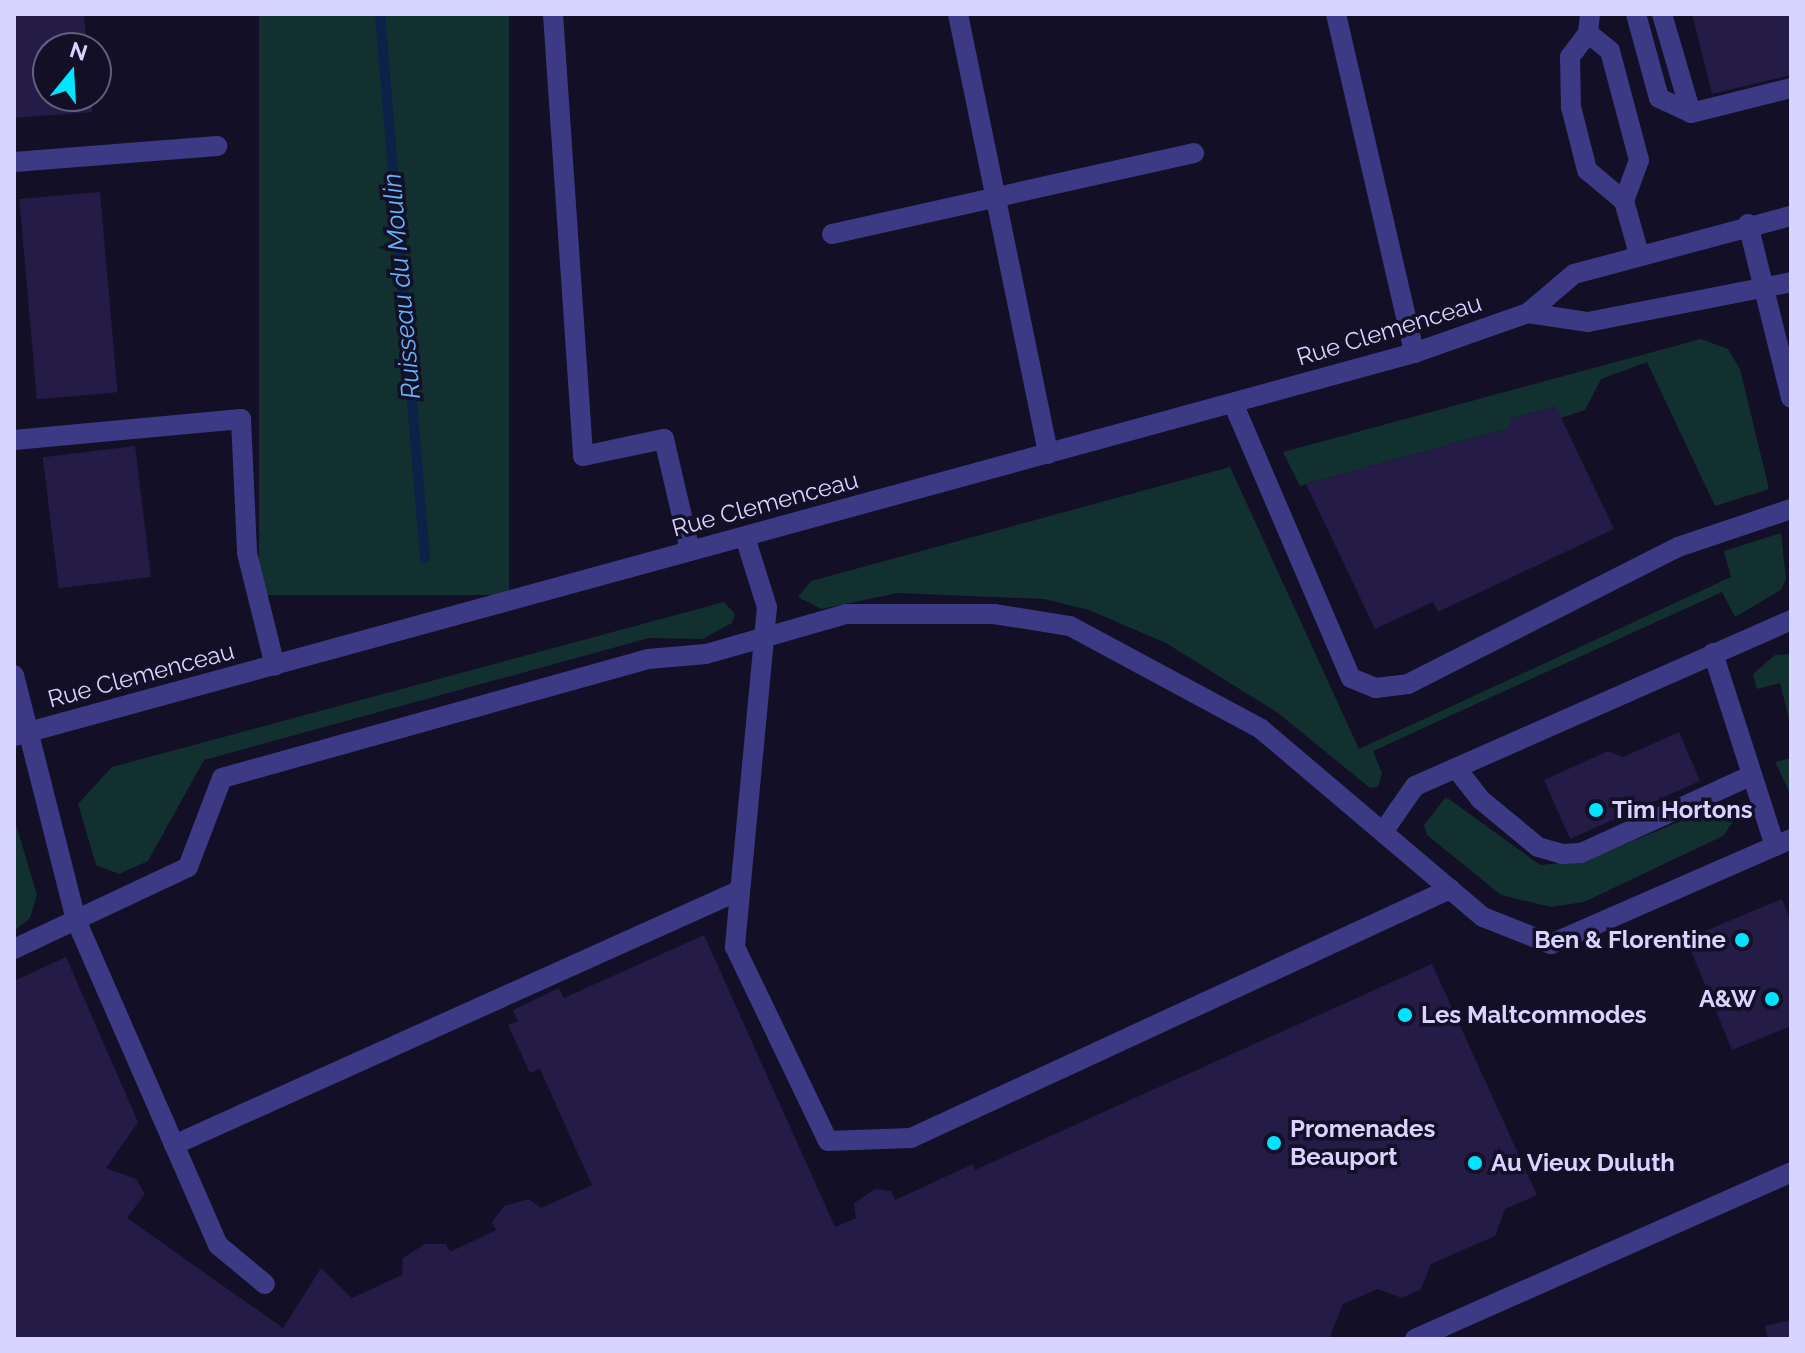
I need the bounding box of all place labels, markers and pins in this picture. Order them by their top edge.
place label: Tim Hortons [1612,796,1753,824]
marker: Tim Hortons [1587,801,1605,819]
place label: Ben & Florentine [1534,926,1726,954]
marker: Ben & Florentine [1733,931,1751,949]
place label: A&W [1699,985,1756,1013]
marker: A&W [1763,990,1781,1008]
place label: Les Maltcommodes [1421,1001,1647,1029]
marker: Les Maltcommodes [1396,1006,1414,1024]
place label: Promenades Beauport [1290,1115,1435,1171]
marker: Promenades Beauport [1265,1134,1283,1152]
place label: Au Vieux Duluth [1491,1149,1676,1177]
marker: Au Vieux Duluth [1466,1154,1484,1172]

